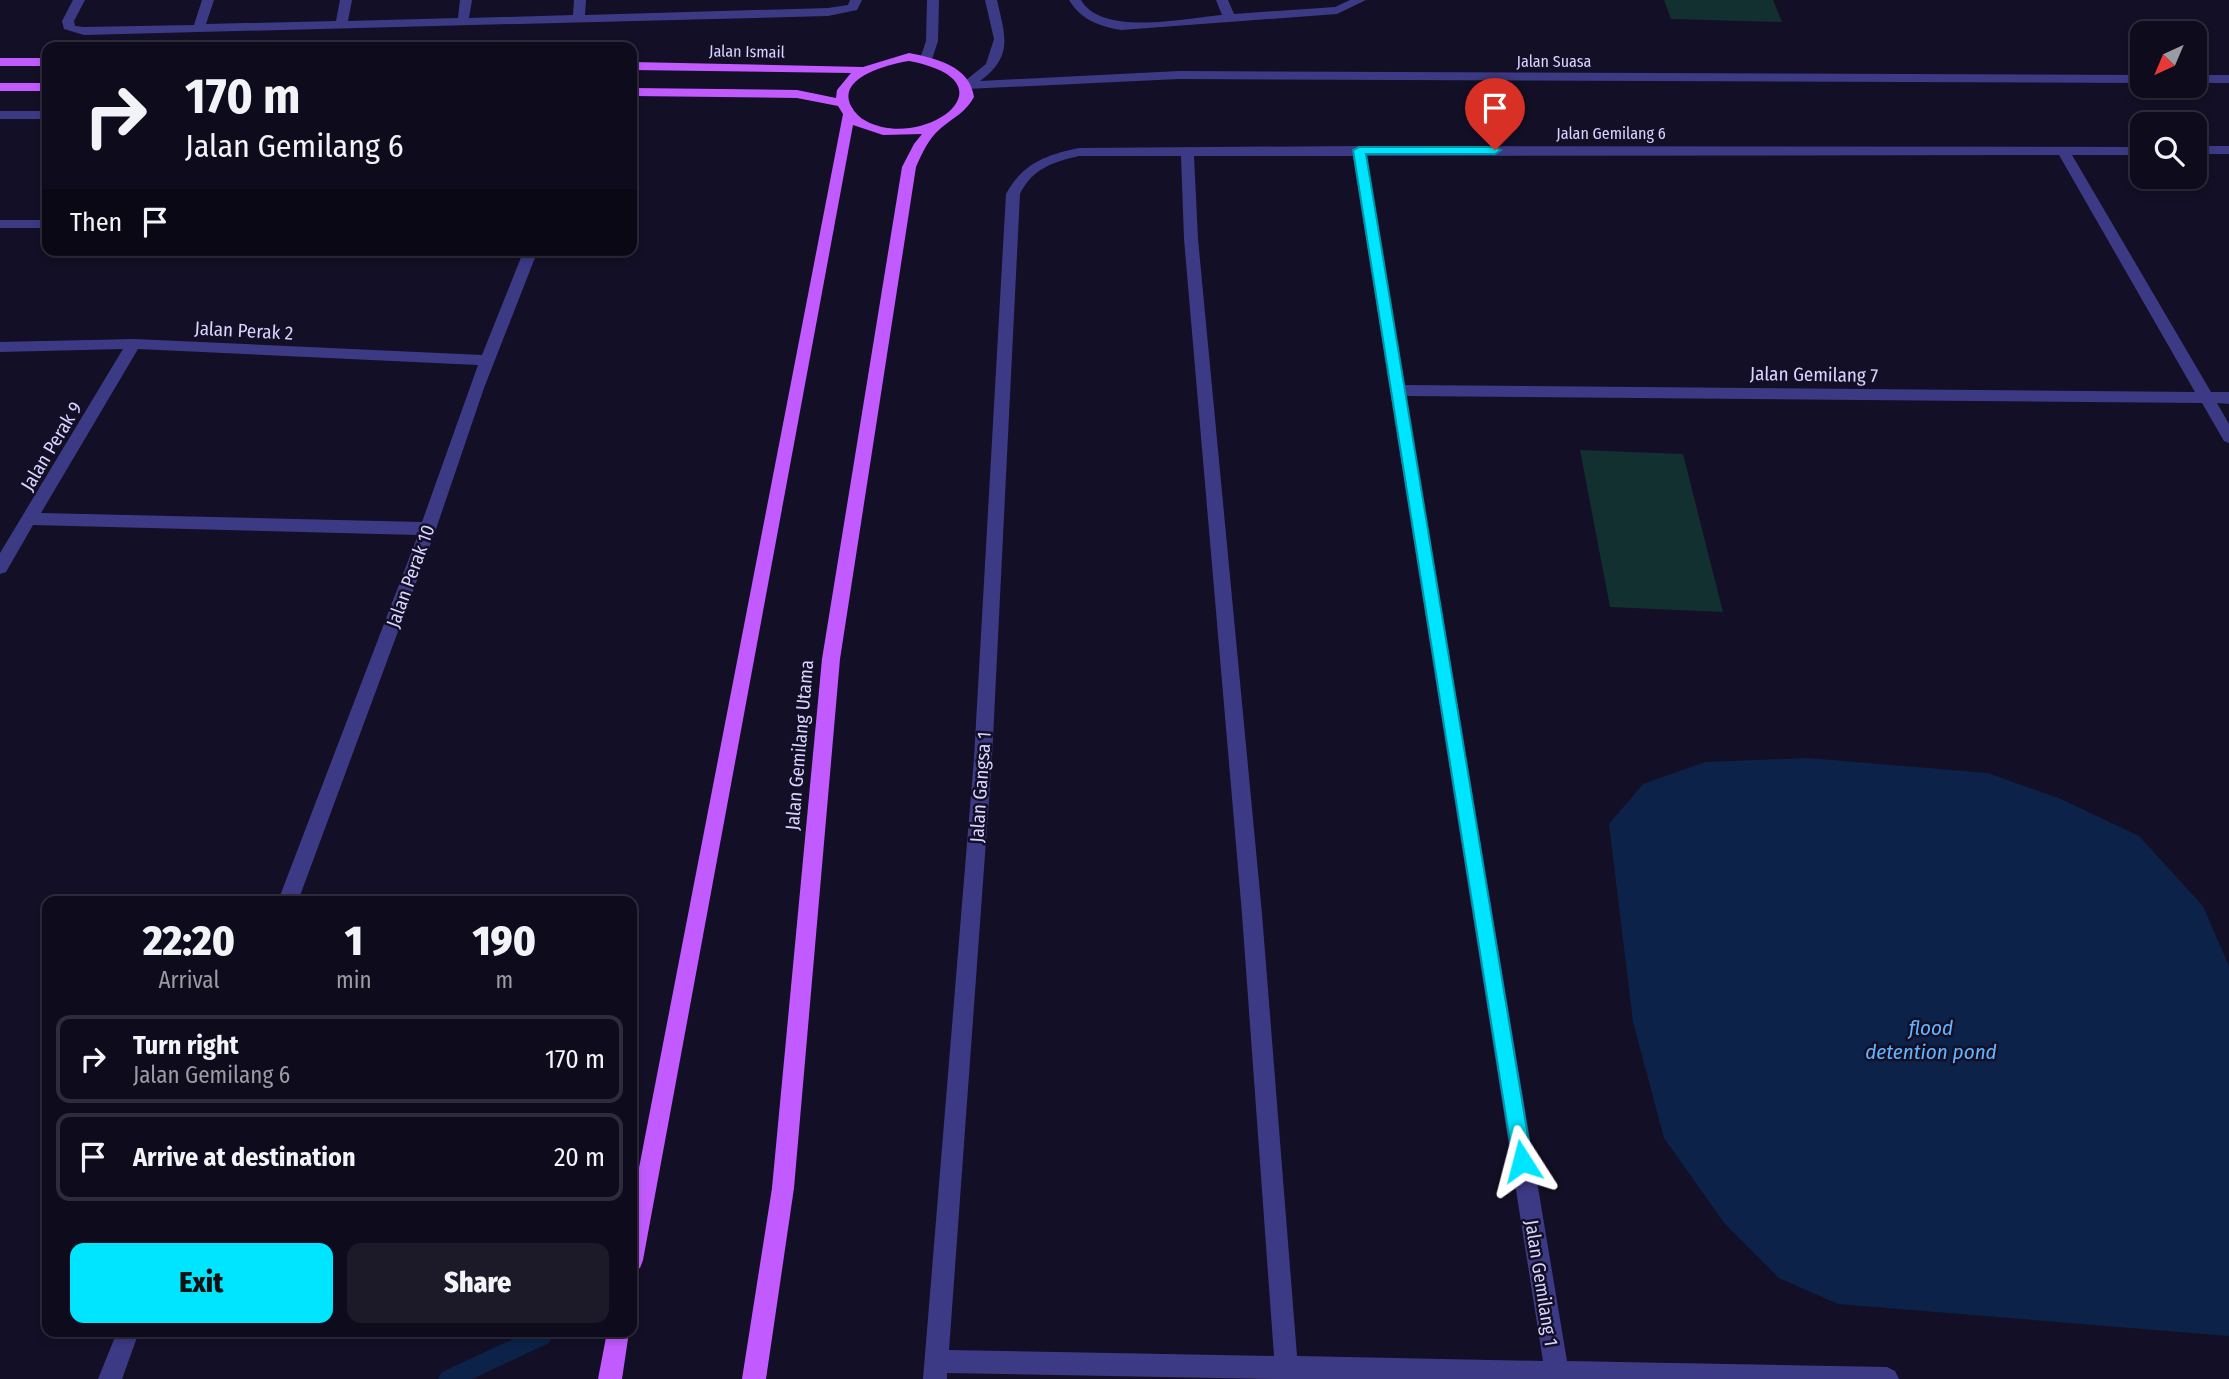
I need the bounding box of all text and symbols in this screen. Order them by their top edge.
north arrow [2130,21,2207,98]
map controls [2130,21,2207,189]
street label: Jalan Ismail [709,41,785,62]
street label: Jalan Suasa [1517,52,1592,71]
text: 170 m [185,67,301,126]
icon: right [70,70,161,161]
pin [1465,78,1525,150]
icon: arrive [1476,89,1514,127]
button: search [2130,112,2207,189]
street label: Jalan Gemilang 6 [1556,124,1666,143]
text: Jalan Gemilang 6 [185,127,404,165]
icon: arrive [136,203,174,241]
text: Then [70,207,122,238]
street label: Jalan Perak 2 [194,316,294,345]
street label: Jalan Gemilang 7 [1750,362,1878,387]
street label: Jalan Perak 9 [16,398,87,495]
street label: Jalan Perak 10 [381,522,440,631]
street label: Jalan Gemilang Utama [781,659,818,831]
street label: Jalan Gangsa 1 [965,731,996,843]
text: 22:20 [143,916,235,966]
text: 1 [345,916,363,966]
text: 190 [472,916,536,966]
text: Arrival [158,966,219,994]
text: min [336,966,372,994]
text: m [495,966,513,994]
water label: flood detention pond [1865,1015,1997,1065]
text: Turn right [133,1030,239,1061]
icon: right [74,1040,112,1078]
text: 170 m [545,1044,605,1075]
text: Jalan Gemilang 6 [133,1061,290,1089]
position arrow [1485,1124,1559,1198]
icon: arrive [74,1138,112,1176]
text: Arrive at destination [133,1142,356,1173]
text: 20 m [554,1142,605,1173]
street label: Jalan Gemilang 1 [1520,1218,1563,1348]
button: Exit [70,1243,333,1323]
button: Share [347,1243,609,1323]

